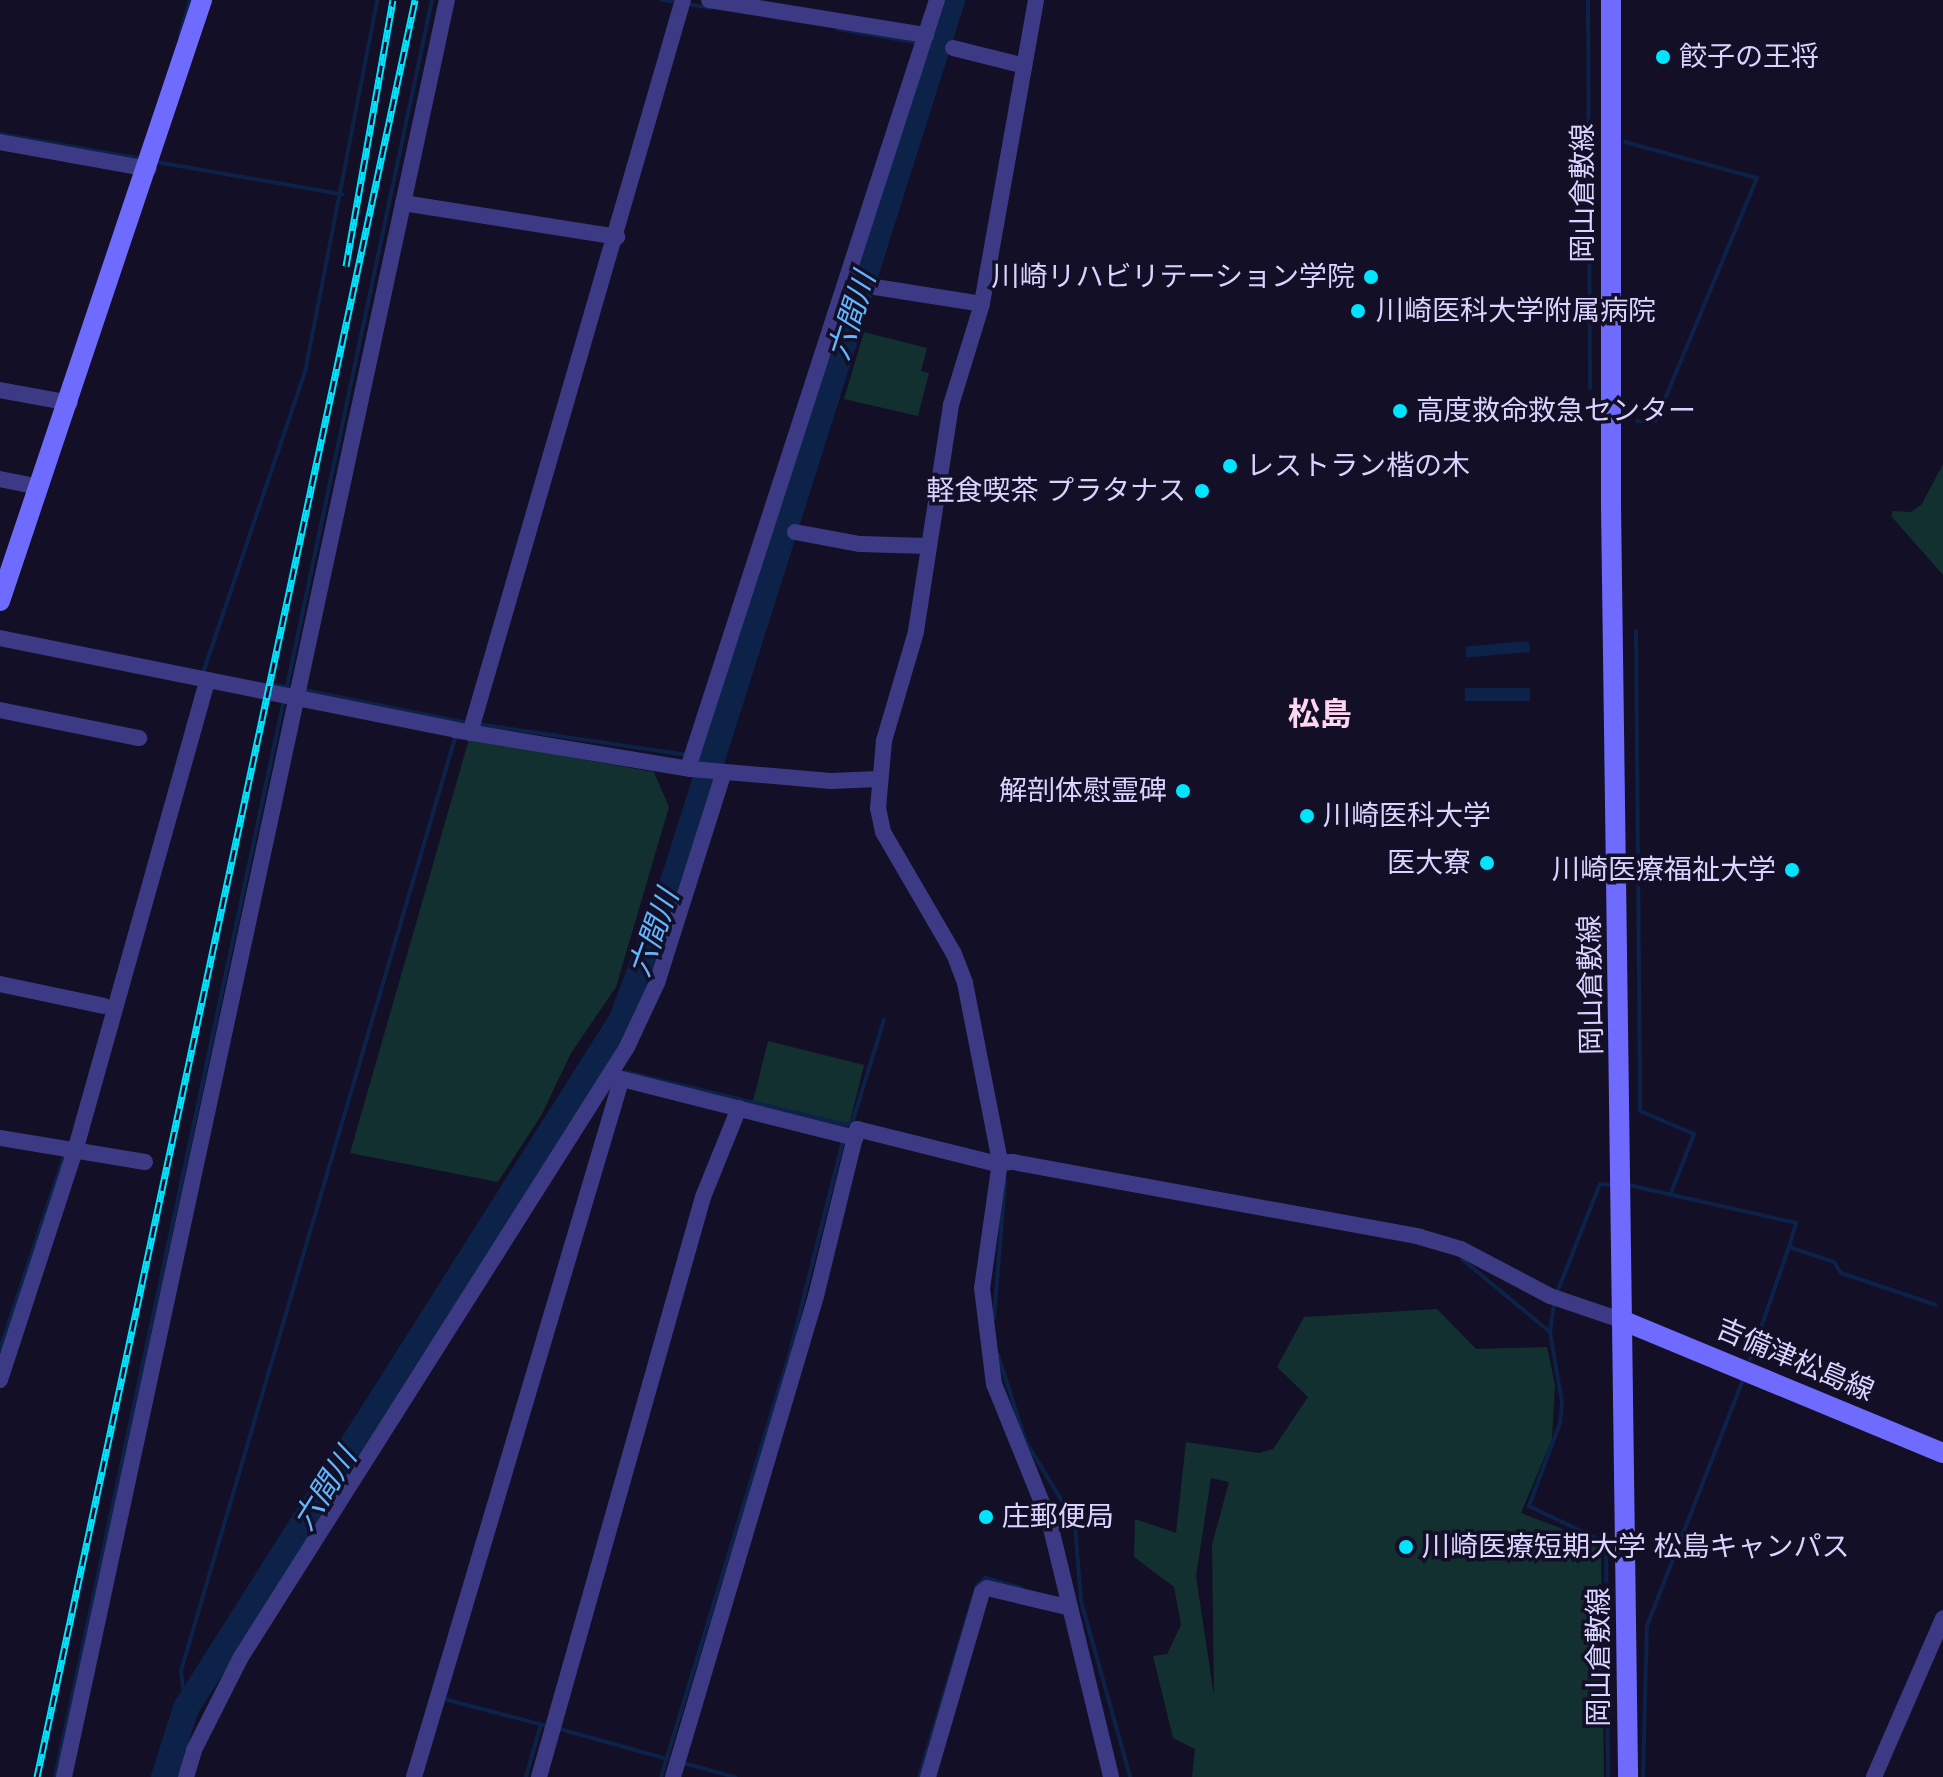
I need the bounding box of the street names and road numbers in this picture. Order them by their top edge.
street label: 岡山倉敷線 [1566,123,1600,263]
street label: 岡山倉敷線 [1573,915,1609,1055]
street label: 吉備津松島線 [1711,1312,1879,1408]
street label: 岡山倉敷線 [1582,1587,1616,1727]

